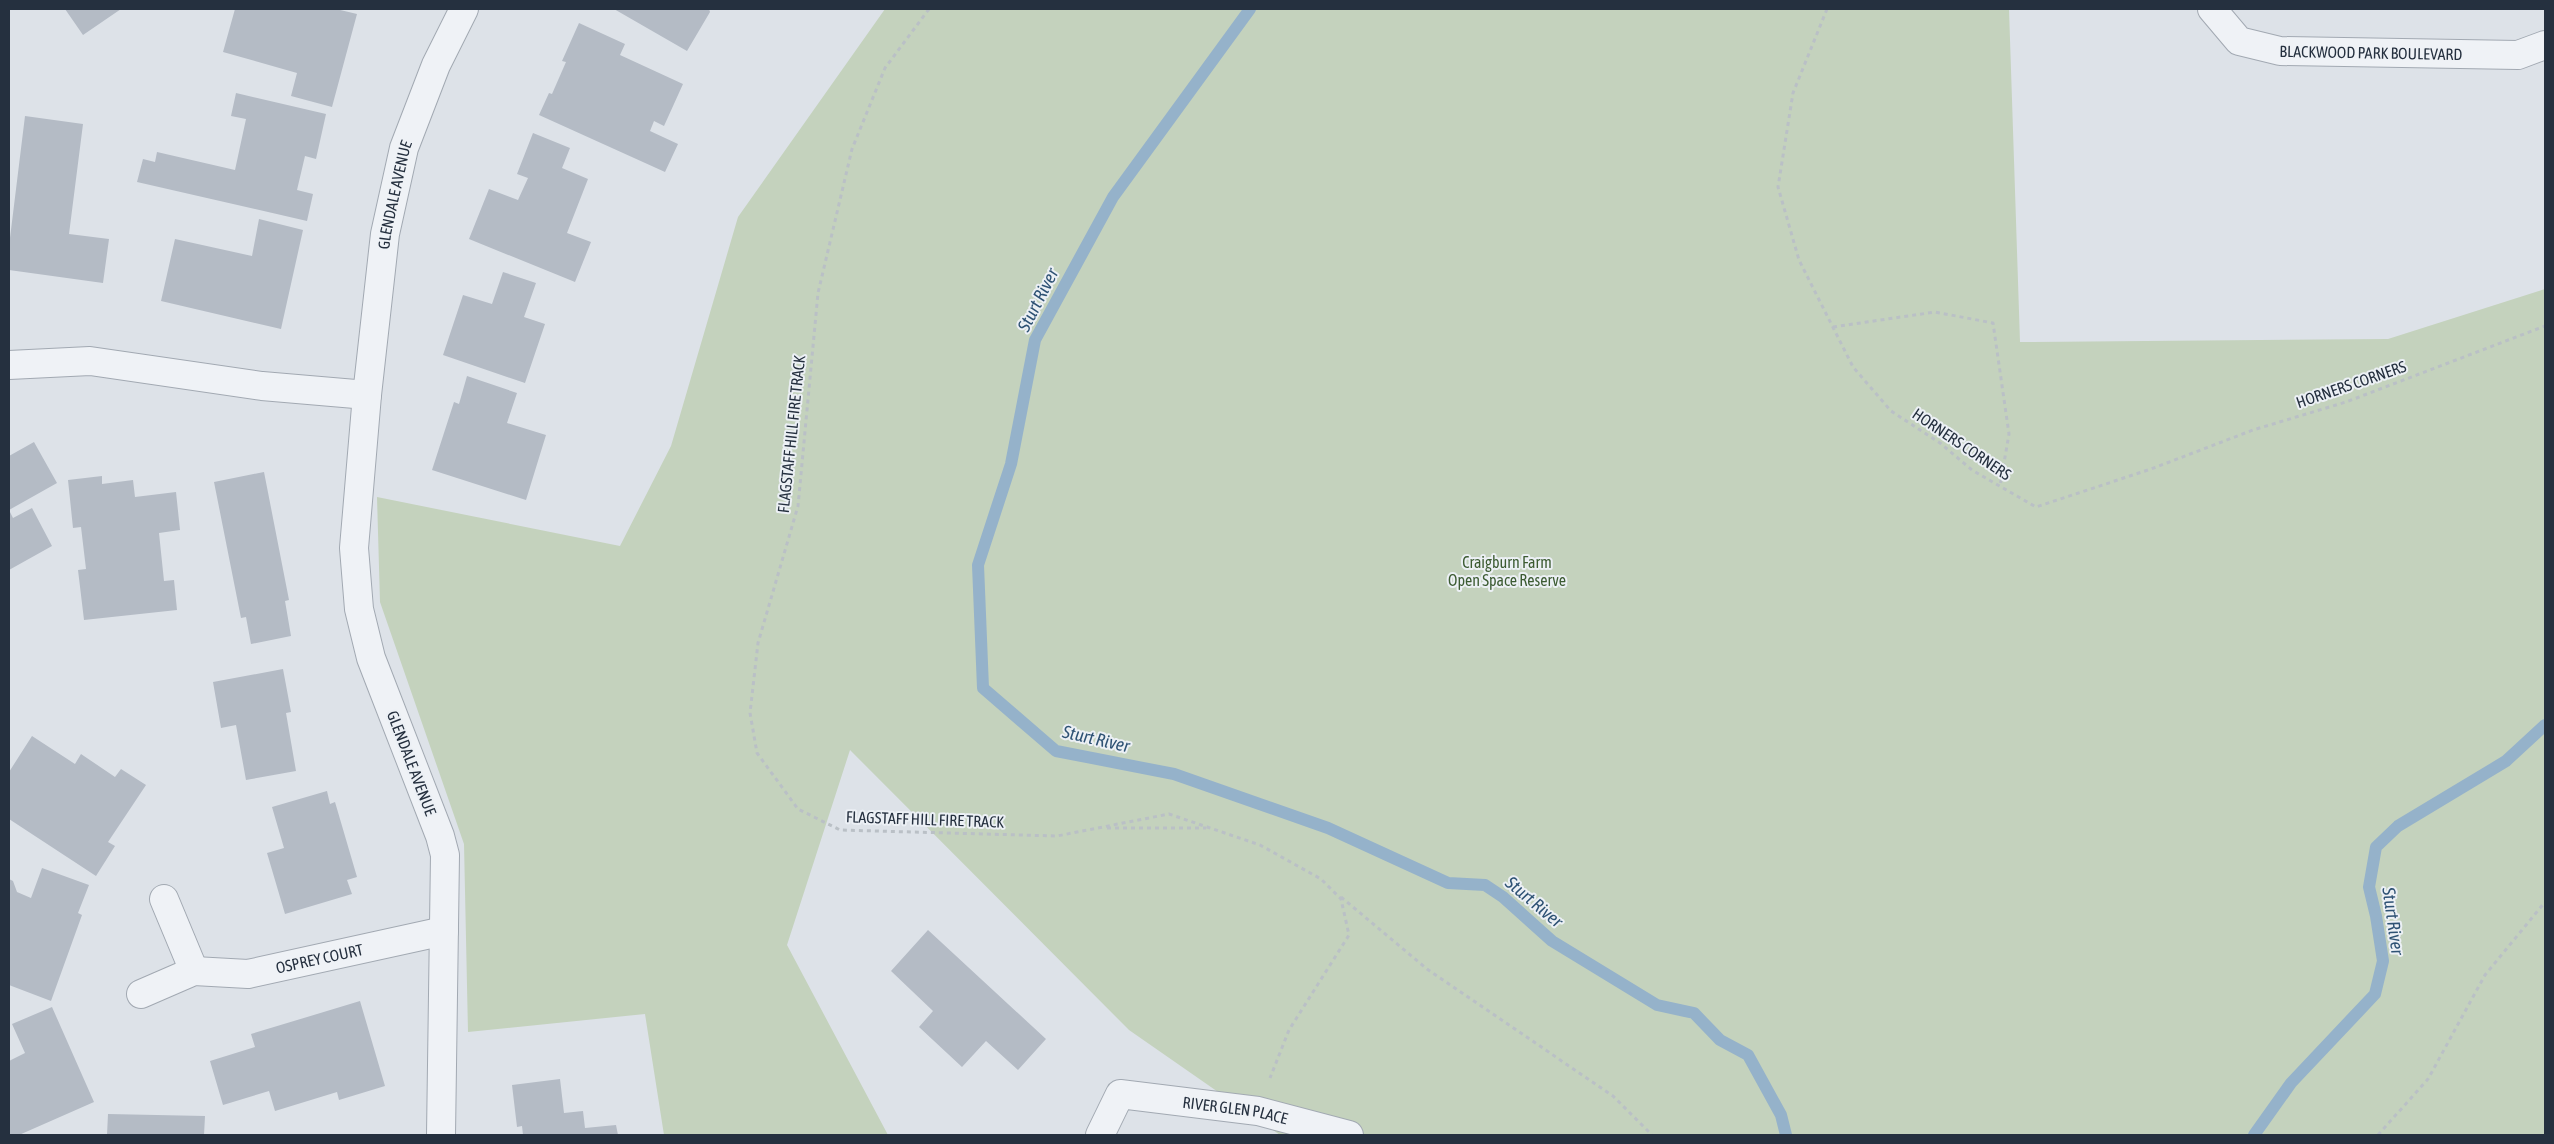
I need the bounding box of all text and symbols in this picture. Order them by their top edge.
street label: BLACKWOOD PARK BOULEVARD [2279,42,2463,63]
street label: GLENDALE AVENUE [374,137,415,250]
water label: Sturt River [1012,264,1063,336]
street label: FLAGSTAFF HILL FIRE TRACK [774,354,808,514]
street label: HORNERS CORNERS [2294,357,2409,411]
street label: HORNERS CORNERS [1909,404,2015,484]
park label: Craigburn Farm Open Space Reserve [1448,553,1566,590]
street label: GLENDALE AVENUE [384,708,440,818]
water label: Sturt River [1060,720,1132,757]
street label: FLAGSTAFF HILL FIRE TRACK [846,807,1005,831]
water label: Sturt River [1501,871,1568,932]
water label: Sturt River [2378,885,2409,957]
street label: OSPREY COURT [274,940,365,977]
street label: RIVER GLEN PLACE [1182,1093,1290,1127]

